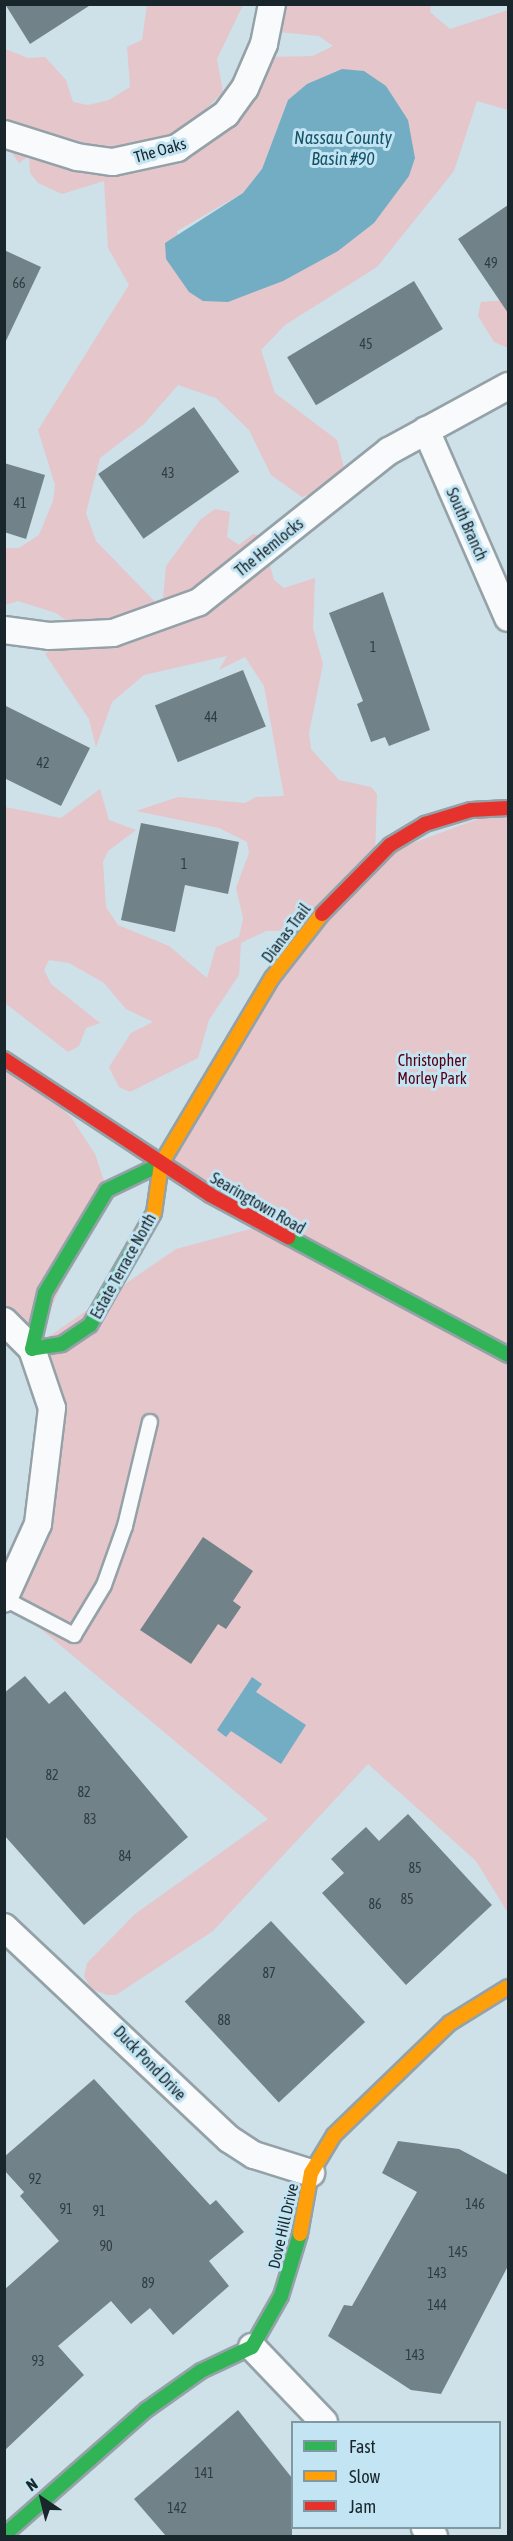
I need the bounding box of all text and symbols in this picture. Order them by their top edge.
water label: Nassau County Basin #90 [294,128,392,170]
street label: The Oaks [132,133,188,167]
house number: 49 [484,255,498,271]
house number: 66 [12,275,26,291]
house number: 45 [359,336,373,352]
house number: 43 [161,465,175,481]
street label: South Branch [442,485,492,563]
house number: 41 [13,495,27,511]
street label: The Hemlocks [231,514,307,580]
house number: 1 [370,639,376,655]
house number: 44 [204,709,218,725]
house number: 42 [36,755,50,771]
house number: 1 [181,856,187,872]
street label: Dianas Trail [258,900,314,966]
park label: Christopher Morley Park [397,1050,467,1088]
street label: Searingtown Road [207,1168,309,1238]
street label: Estate Terrace North [86,1210,160,1322]
house number: 82 [45,1767,59,1783]
house number: 82 [77,1784,91,1800]
house number: 83 [83,1811,97,1827]
house number: 84 [118,1848,132,1864]
house number: 85 [408,1860,422,1876]
house number: 85 [400,1891,414,1907]
house number: 86 [368,1896,382,1912]
house number: 87 [262,1965,276,1981]
house number: 88 [217,2012,231,2028]
street label: Duck Pond Drive [110,2022,190,2104]
house number: 92 [28,2171,42,2187]
street label: Dove Hill Drive [264,2181,302,2271]
house number: 146 [465,2196,485,2212]
house number: 91 [59,2201,73,2217]
house number: 91 [92,2203,106,2219]
house number: 90 [99,2238,113,2254]
house number: 145 [448,2244,468,2260]
house number: 143 [427,2265,447,2281]
house number: 89 [141,2275,155,2291]
house number: 144 [427,2297,447,2313]
house number: 143 [405,2347,425,2363]
house number: 93 [31,2353,45,2369]
legend [291,2421,501,2529]
text: Fast [349,2436,376,2457]
house number: 141 [194,2465,214,2481]
text: Slow [349,2466,380,2487]
north arrow [12,2469,72,2529]
text: N [23,2474,41,2494]
text: Jam [349,2496,376,2517]
house number: 142 [167,2500,187,2516]

